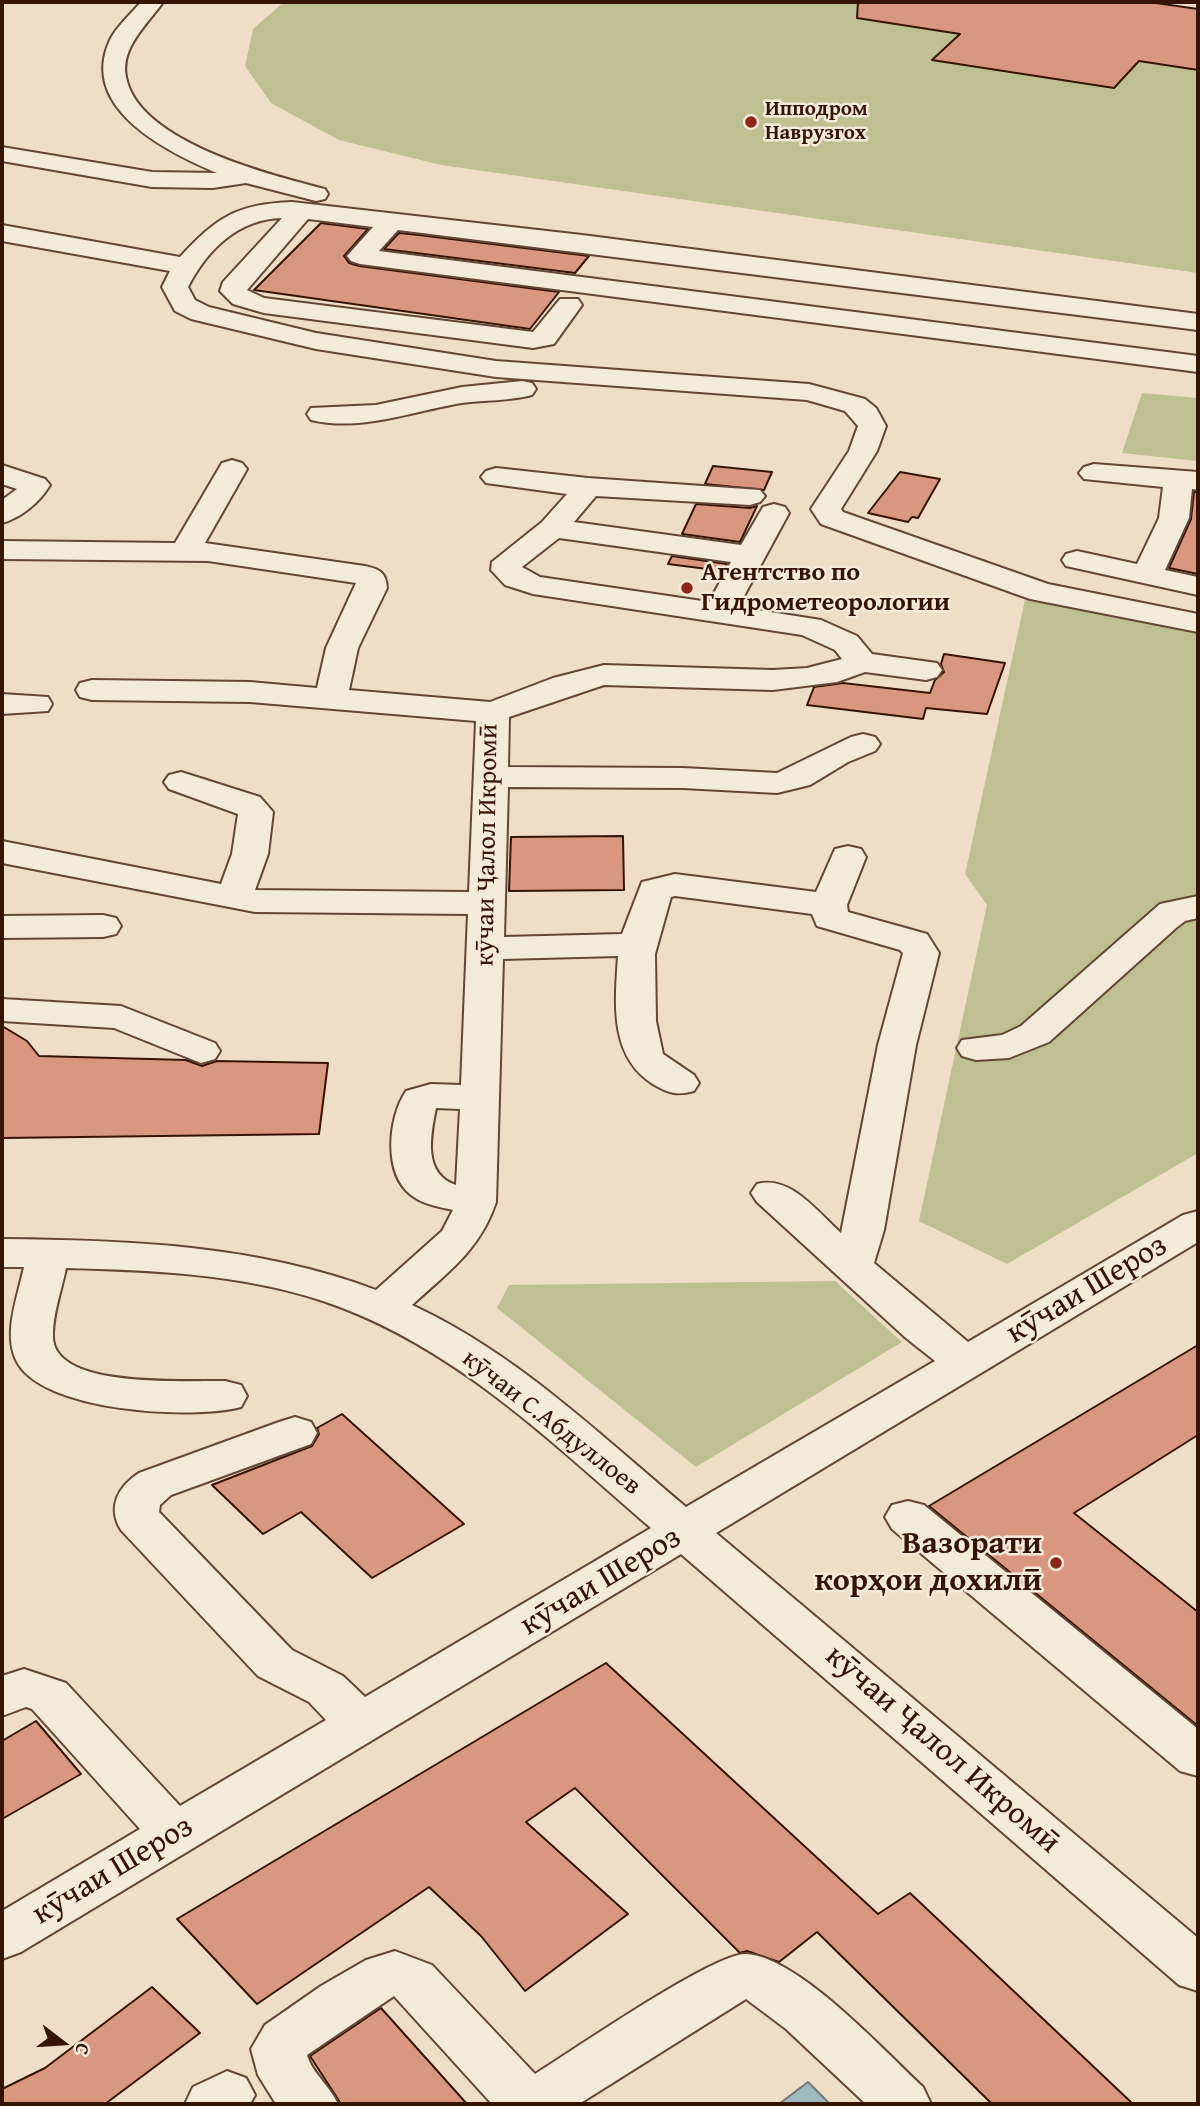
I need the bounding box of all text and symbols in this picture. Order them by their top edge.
place label: Ипподром Наврузгох [765,97,868,147]
marker: Ипподром Наврузгох [743,114,759,130]
place label: Агентство по Гидрометеорологии [701,557,950,618]
marker: Агентство по Гидрометеорологии [679,580,695,596]
street label: кӯчаи Ҷалол Икромӣ [470,723,506,967]
street label: кӯчаи Шероз [1000,1227,1174,1353]
street label: кӯчаи С.Абдуллоев [456,1344,646,1502]
street label: кӯчаи Шероз [514,1519,688,1645]
place label: Вазорати корҳои дохилӣ [814,1526,1042,1601]
marker: Вазорати корҳои дохилӣ [1048,1555,1064,1571]
street label: кӯчаи Ҷалол Икромӣ [817,1637,1067,1863]
street label: кӯчаи Шероз [26,1808,200,1934]
north arrow [28,2008,98,2078]
text: С [68,2040,98,2058]

